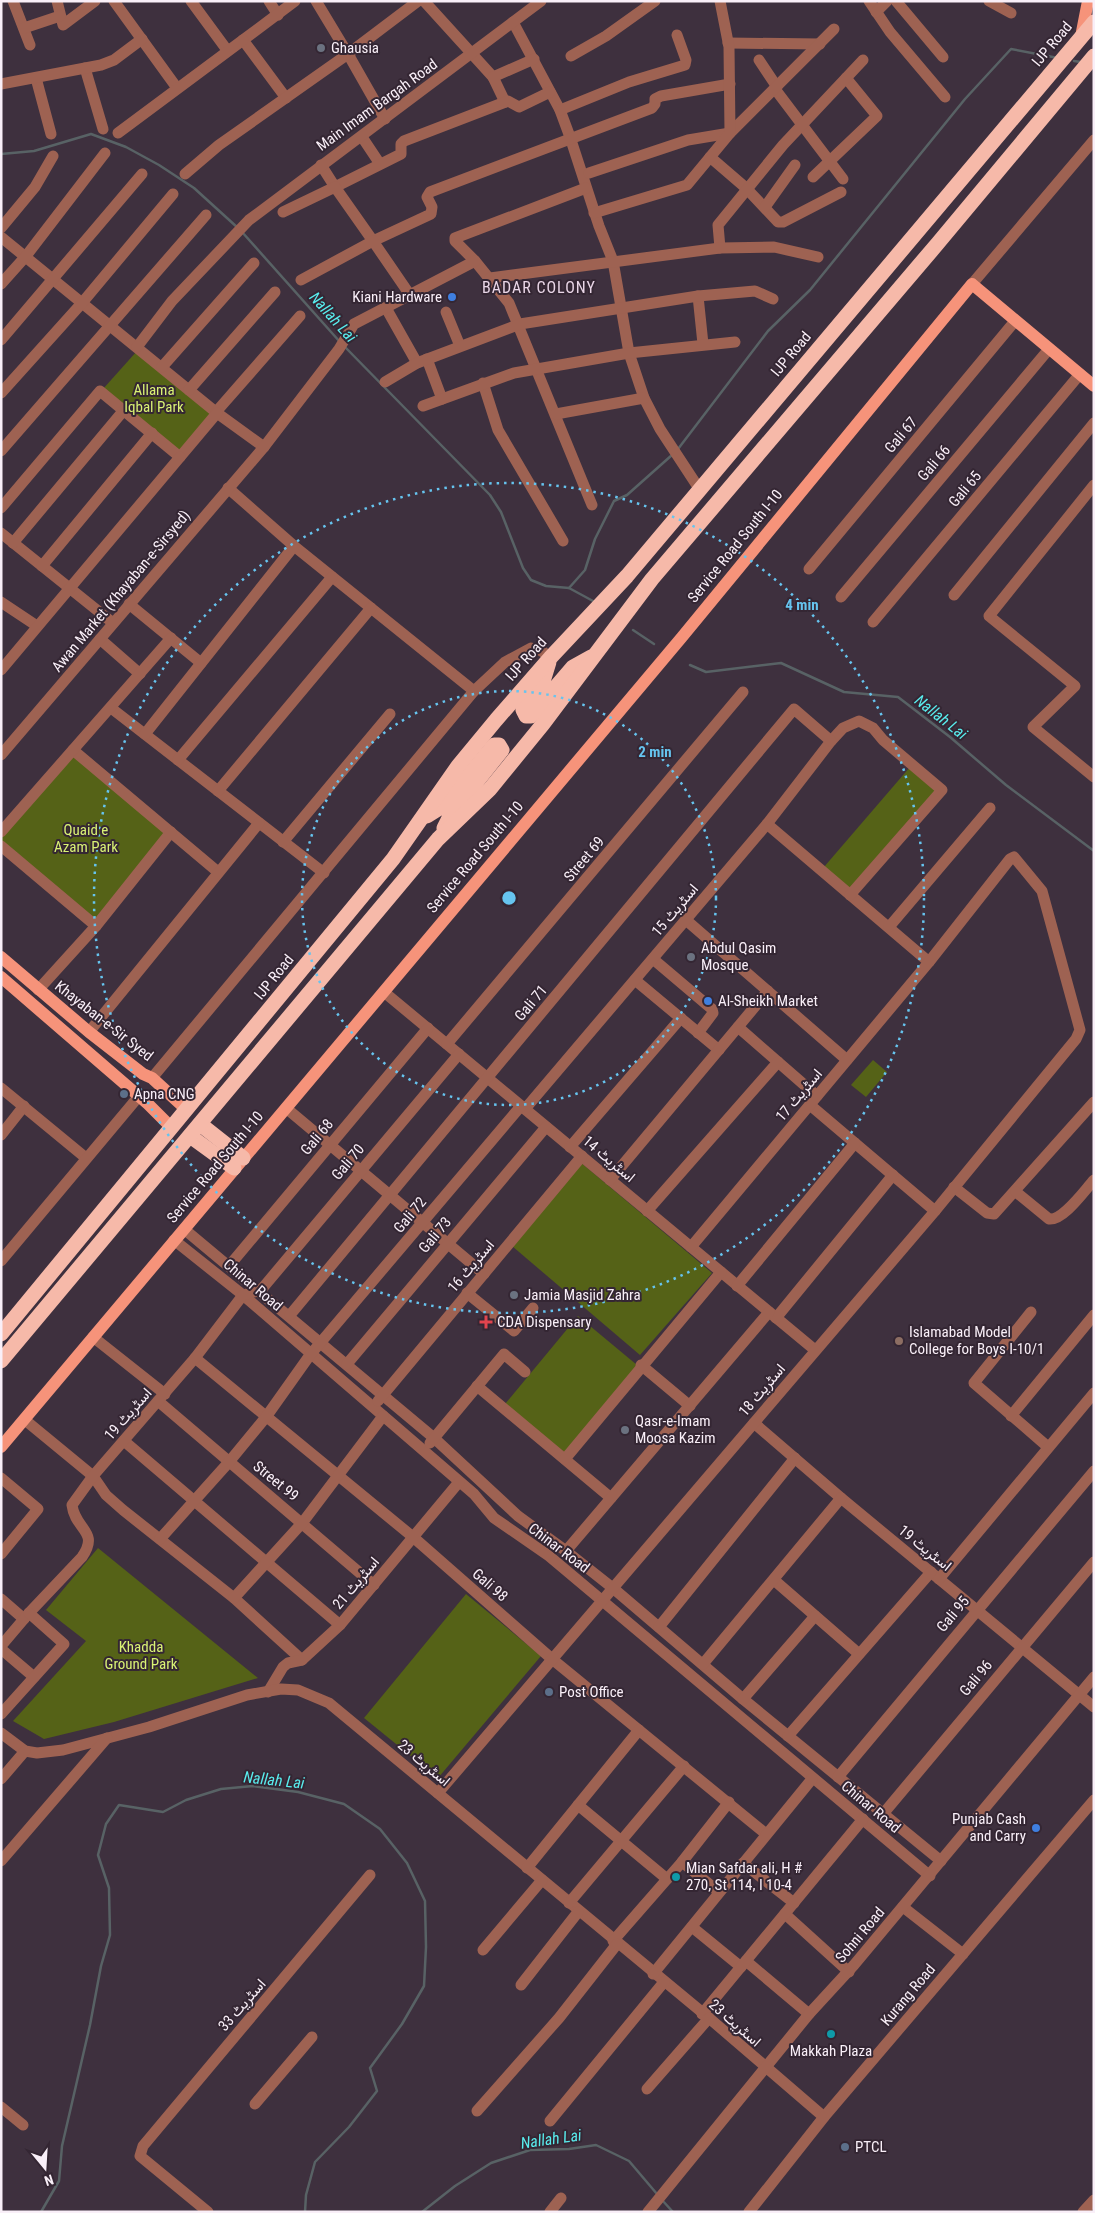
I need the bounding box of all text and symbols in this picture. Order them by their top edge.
street label: IJP Road [1028,18,1076,70]
place label: Ghausia [331,39,379,57]
marker: Ghausia [315,42,327,54]
street label: Main Imam Bargah Road [313,55,441,155]
district label: BADAR COLONY [482,278,596,297]
water label: Nallah Lai [305,288,361,346]
place label: Kiani Hardware [352,288,442,306]
marker: Kiani Hardware [446,291,458,303]
street label: IJP Road [767,328,815,380]
park label: Allama Iqbal Park [124,381,184,416]
street label: Gali 67 [881,413,921,457]
street label: Gali 66 [914,441,954,485]
street label: Gali 65 [945,467,985,511]
street label: Service Road South I-10 [684,486,786,606]
street label: Awan Market (Khayaban-e-Sirsyed) [48,506,194,676]
text: 4 min [785,596,819,614]
street label: IJP Road [502,633,550,685]
water label: Nallah Lai [911,691,971,744]
text: 2 min [638,743,672,761]
street label: Service Road South I-10 [423,797,527,917]
park label: Quaid e Azam Park [54,821,118,856]
street label: Street 69 [560,833,608,885]
street label: اسٹریٹ 15 [648,880,702,940]
centre of rings [500,889,518,907]
place label: Abdul Qasim Mosque [701,939,776,974]
street label: IJP Road [250,951,298,1003]
marker: Abdul Qasim Mosque [685,951,697,963]
street label: Khayaban-e-Sir Syed [51,977,157,1065]
street label: Gali 71 [511,981,551,1025]
place label: Al-Sheikh Market [718,992,818,1010]
marker: Al-Sheikh Market [702,995,714,1007]
street label: اسٹریٹ 17 [772,1065,826,1125]
place label: Apna CNG [134,1085,195,1103]
marker: Apna CNG [118,1088,130,1100]
street label: Service Road South I-10 [163,1107,267,1227]
street label: Gali 68 [297,1115,337,1159]
street label: اسٹریٹ 14 [579,1132,639,1186]
street label: Gali 70 [328,1140,368,1184]
street label: Gali 72 [390,1193,430,1237]
street label: Gali 73 [415,1213,455,1257]
street label: اسٹریٹ 16 [444,1236,498,1296]
street label: Chinar Road [220,1255,286,1315]
place label: Jamia Masjid Zahra [524,1286,641,1304]
marker: Jamia Masjid Zahra [508,1289,520,1301]
place label: CDA Dispensary [497,1313,592,1331]
marker: CDA Dispensary [479,1315,493,1329]
place label: Islamabad Model College for Boys I-10/1 [909,1323,1045,1358]
marker: Islamabad Model College for Boys I-10/1 [893,1335,905,1347]
street label: اسٹریٹ 18 [735,1360,789,1420]
street label: اسٹریٹ 19 [101,1384,155,1444]
place label: Qasr-e-Imam Moosa Kazim [635,1412,716,1447]
marker: Qasr-e-Imam Moosa Kazim [619,1424,631,1436]
street label: Street 99 [250,1457,302,1505]
street label: Chinar Road [525,1519,593,1577]
street label: اسٹریٹ 19 [895,1521,955,1575]
street label: اسٹریٹ 21 [329,1553,383,1613]
street label: Gali 98 [469,1565,511,1605]
street label: Gali 95 [933,1592,973,1636]
park label: Khadda Ground Park [105,1638,178,1673]
street label: Gali 96 [956,1656,996,1700]
place label: Post Office [559,1683,624,1701]
marker: Post Office [543,1686,555,1698]
street label: اسٹریٹ 23 [394,1736,454,1790]
water label: Nallah Lai [243,1767,306,1793]
street label: Chinar Road [838,1777,904,1837]
place label: Punjab Cash and Carry [952,1810,1026,1845]
marker: Punjab Cash and Carry [1030,1822,1042,1834]
place label: Mian Safdar ali, H # 270, St 114, I 10-4 [686,1859,802,1894]
marker: Mian Safdar ali, H # 270, St 114, I 10-4 [670,1871,682,1883]
street label: Sohni Road [832,1904,888,1966]
street label: Kurang Road [877,1961,939,2029]
street label: اسٹریٹ 33 [215,1975,269,2035]
street label: اسٹریٹ 23 [705,1996,765,2050]
marker: Makkah Plaza [825,2028,837,2040]
place label: Makkah Plaza [790,2042,872,2060]
water label: Nallah Lai [519,2125,583,2153]
place label: PTCL [855,2138,887,2156]
marker: PTCL [839,2141,851,2153]
north arrow [20,2143,70,2193]
text: N [42,2171,56,2189]

